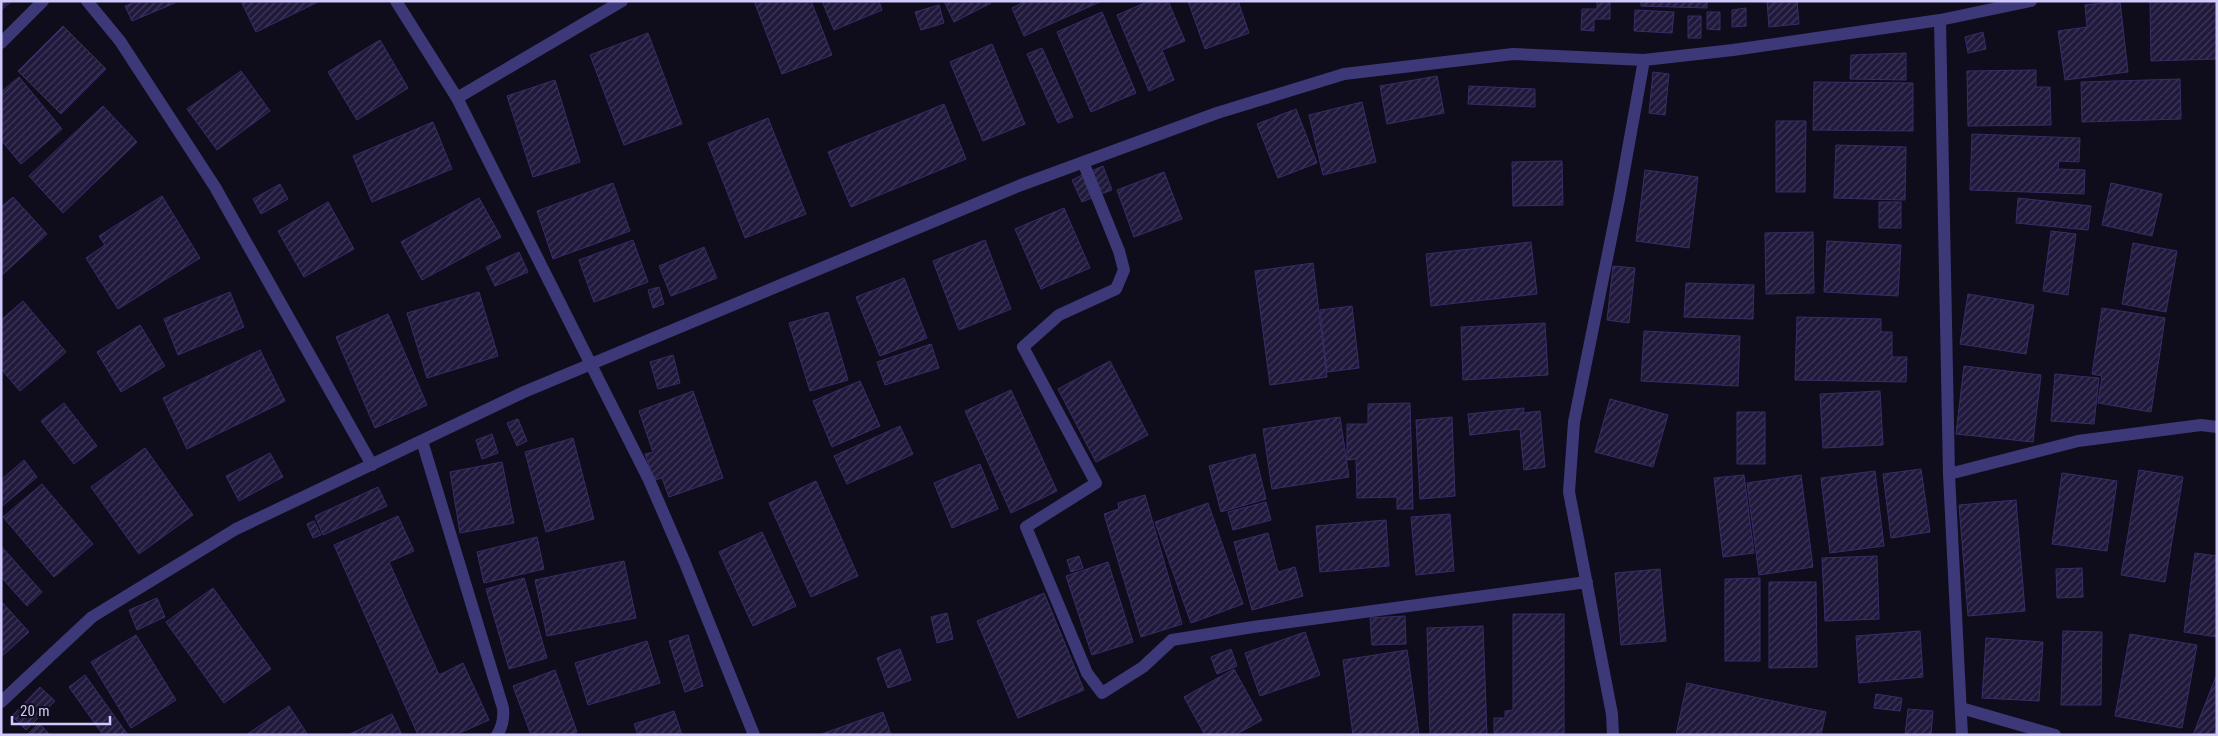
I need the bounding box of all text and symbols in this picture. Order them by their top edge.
scale bar [12,694,110,726]
text: 20 m [20,702,50,720]

